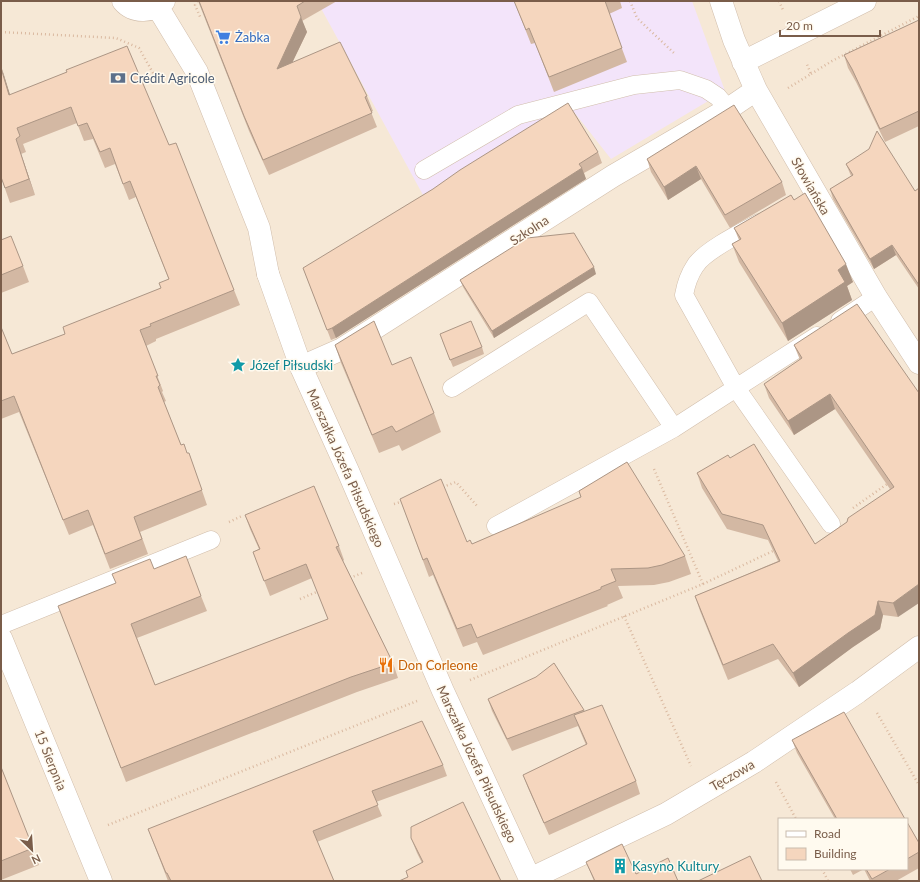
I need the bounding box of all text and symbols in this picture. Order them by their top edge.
scale bar [780,12,880,38]
text: 20 m [786,18,813,33]
supermarket icon: Żabka [214,28,232,46]
place label: Żabka [235,29,270,45]
bank icon: Crédit Agricole [109,69,127,87]
place label: Crédit Agricole [130,70,215,86]
street label: Słowiańska [788,154,834,218]
street label: Szkolna [507,212,551,248]
place icon: Józef Piłsudski [229,356,247,374]
place label: Józef Piłsudski [250,357,333,373]
street label: Marszałka Józefa Piłsudskiego [304,386,388,550]
restaurant icon: Don Corleone [377,656,395,674]
place label: Don Corleone [398,657,478,673]
street label: Marszałka Józefa Piłsudskiego [433,683,521,845]
street label: 15 Sierpnia [32,727,70,793]
street label: Tęczowa [707,756,757,794]
legend [778,818,908,870]
text: Road [814,826,841,841]
north arrow [12,830,52,870]
text: Building [814,846,857,861]
text: N [30,852,43,867]
building icon: Kasyno Kultury [611,857,629,875]
place label: Kasyno Kultury [632,858,719,874]

